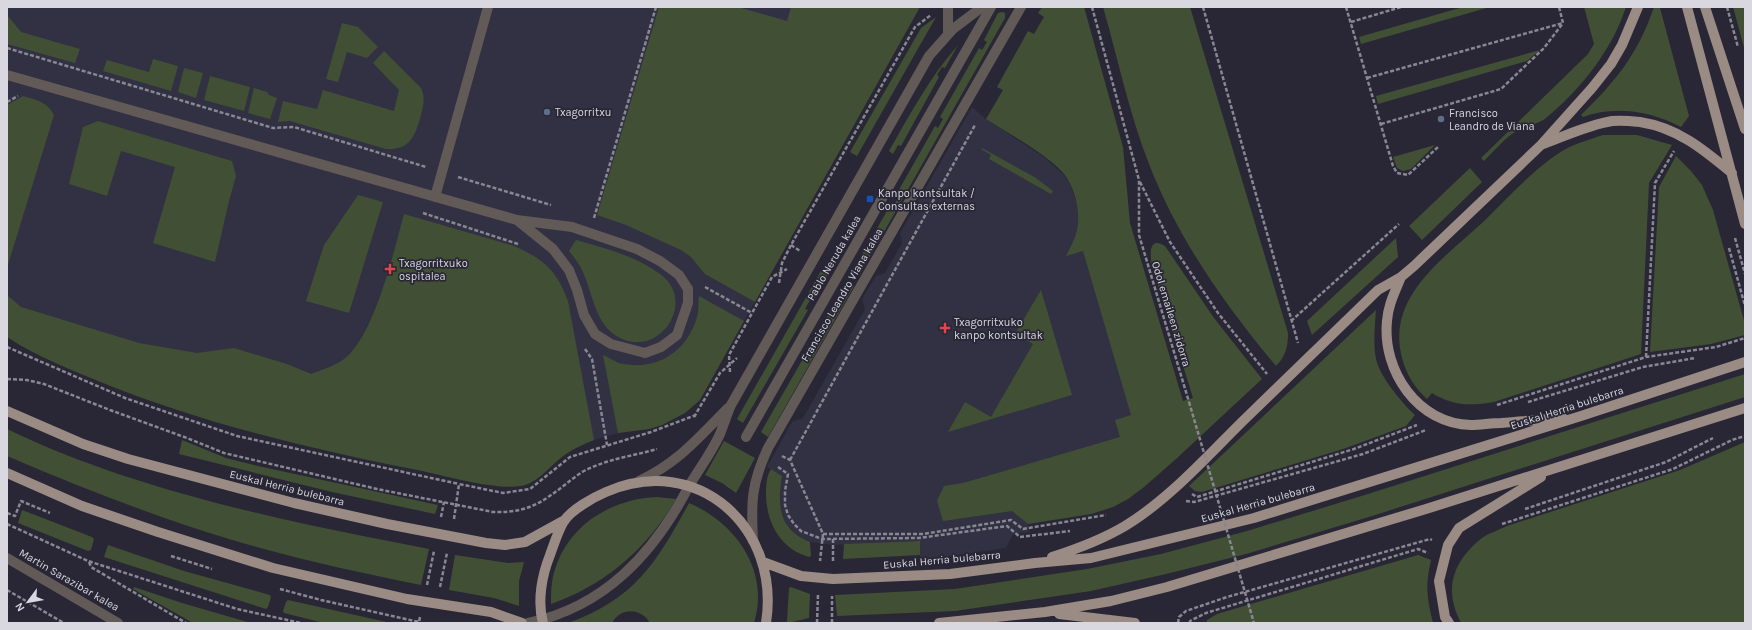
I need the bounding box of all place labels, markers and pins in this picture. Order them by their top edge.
place label: Txagorritxu [555,106,611,119]
marker: Txagorritxu [542,107,552,117]
place label: Francisco Leandro de Viana [1449,107,1535,133]
marker: Francisco Leandro de Viana [1436,114,1446,124]
place label: Kanpo kontsultak / Consultas externas [878,187,975,213]
marker: Kanpo kontsultak / Consultas externas [865,194,875,204]
place label: Txagorritxuko ospitalea [399,257,468,283]
marker: Txagorritxuko ospitalea [384,263,396,275]
place label: Txagorritxuko kanpo kontsultak [954,316,1043,342]
marker: Txagorritxuko kanpo kontsultak [939,322,951,334]

